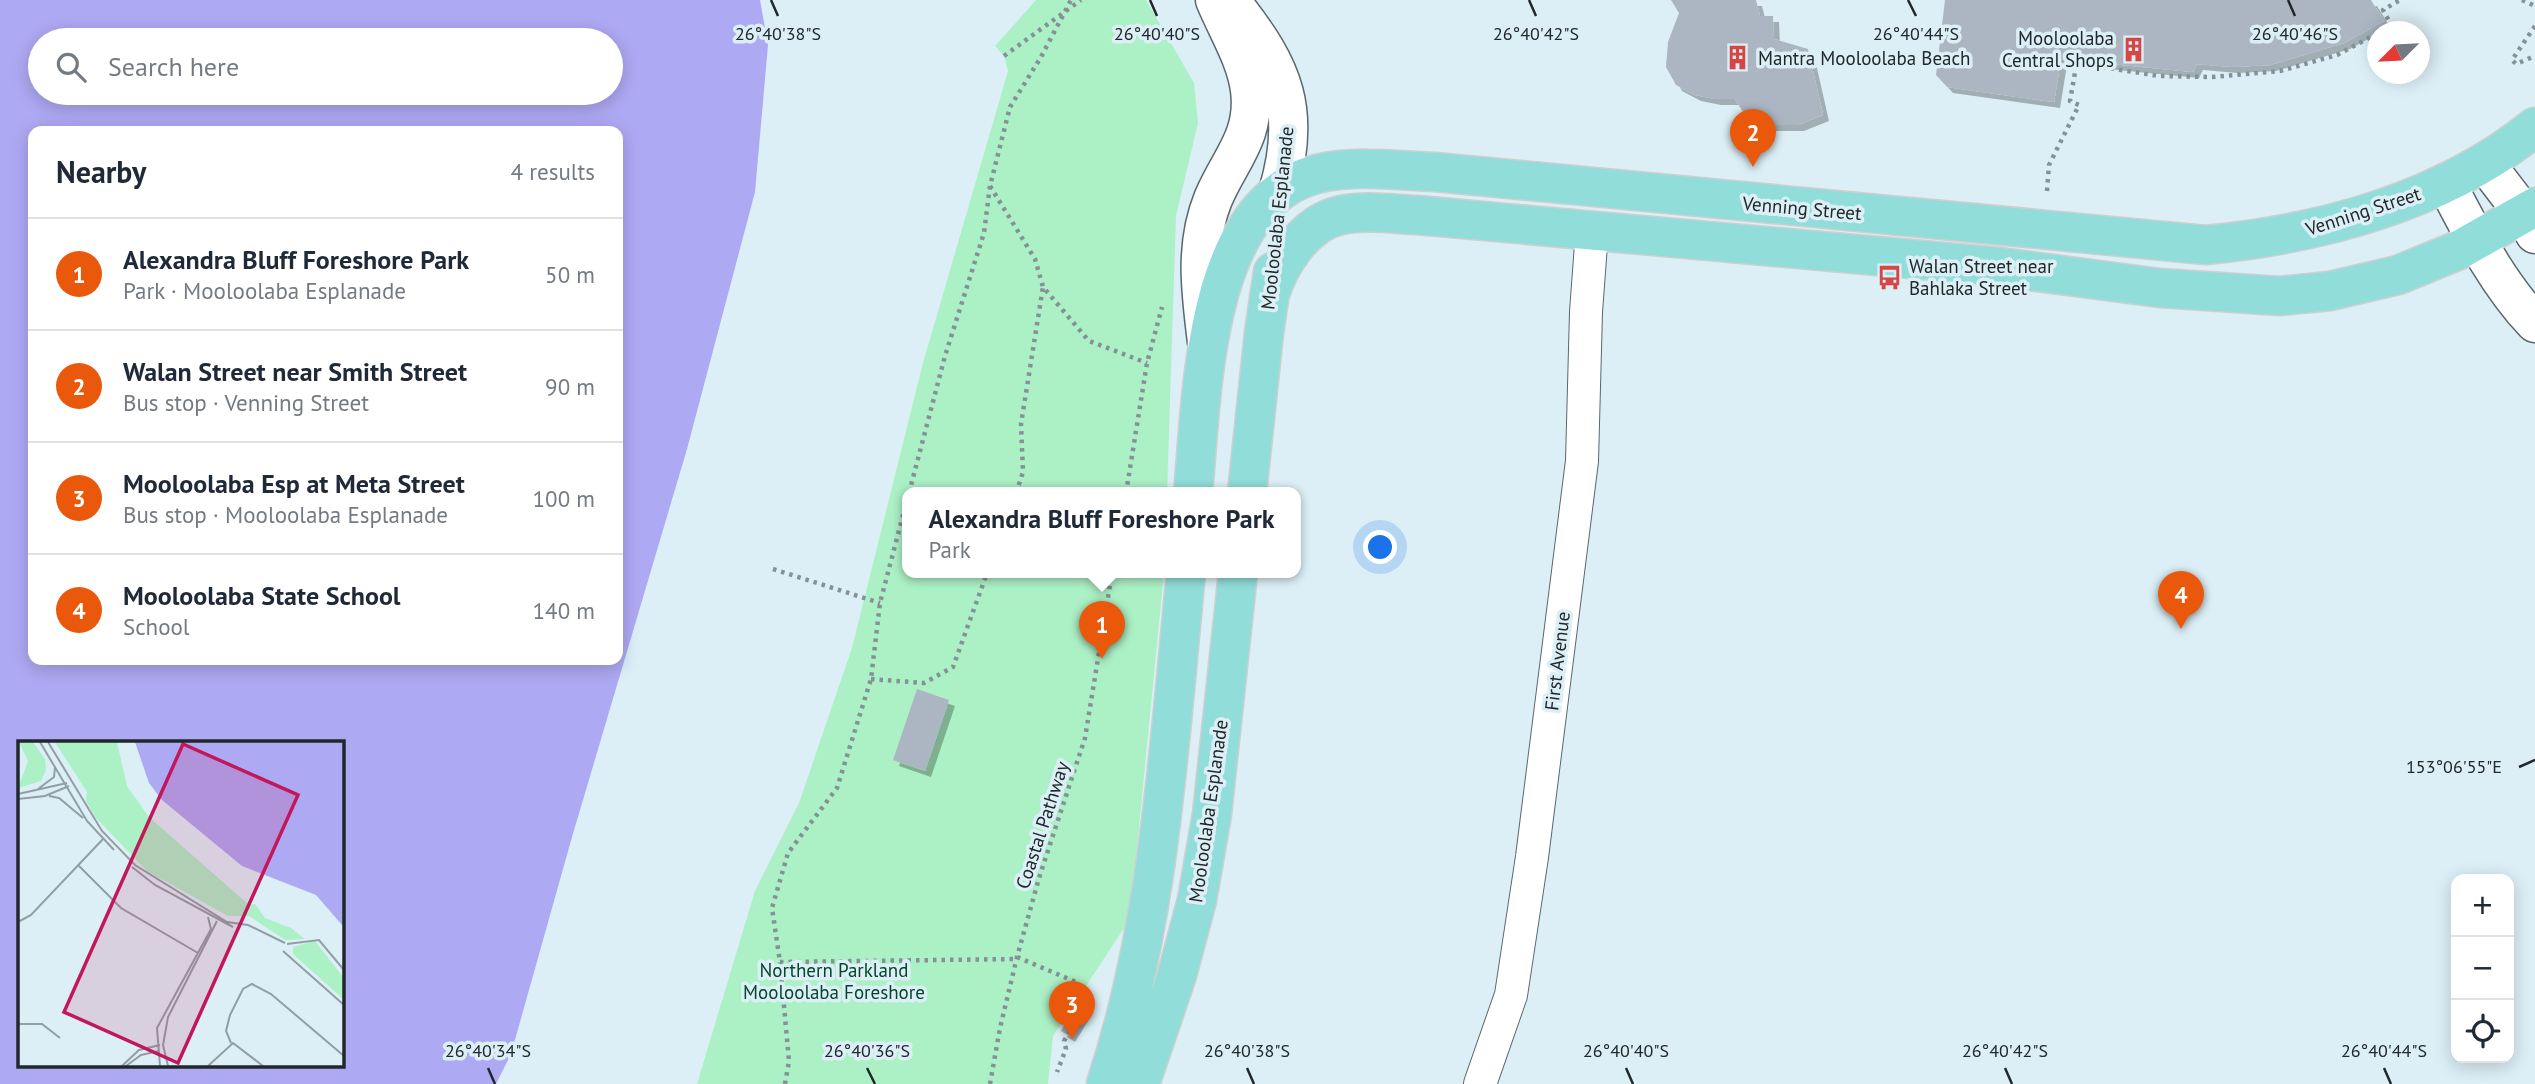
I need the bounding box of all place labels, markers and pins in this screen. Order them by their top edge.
place label: Mooloolaba Central Shops [2002,26,2114,72]
building icon: Mooloolaba Central Shops [2120,35,2148,63]
building icon: Mantra Mooloolaba Beach [1724,44,1752,72]
place label: Mantra Mooloolaba Beach [1758,46,1970,70]
pin: 2 [1730,109,1776,167]
place label: Walan Street near Bahlaka Street [1909,254,2054,300]
bus stop icon: Walan Street near Bahlaka Street [1875,263,1903,291]
pin: 4 [2158,571,2204,629]
pin: 1 [1079,601,1125,659]
pin: 3 [1049,981,1095,1039]

